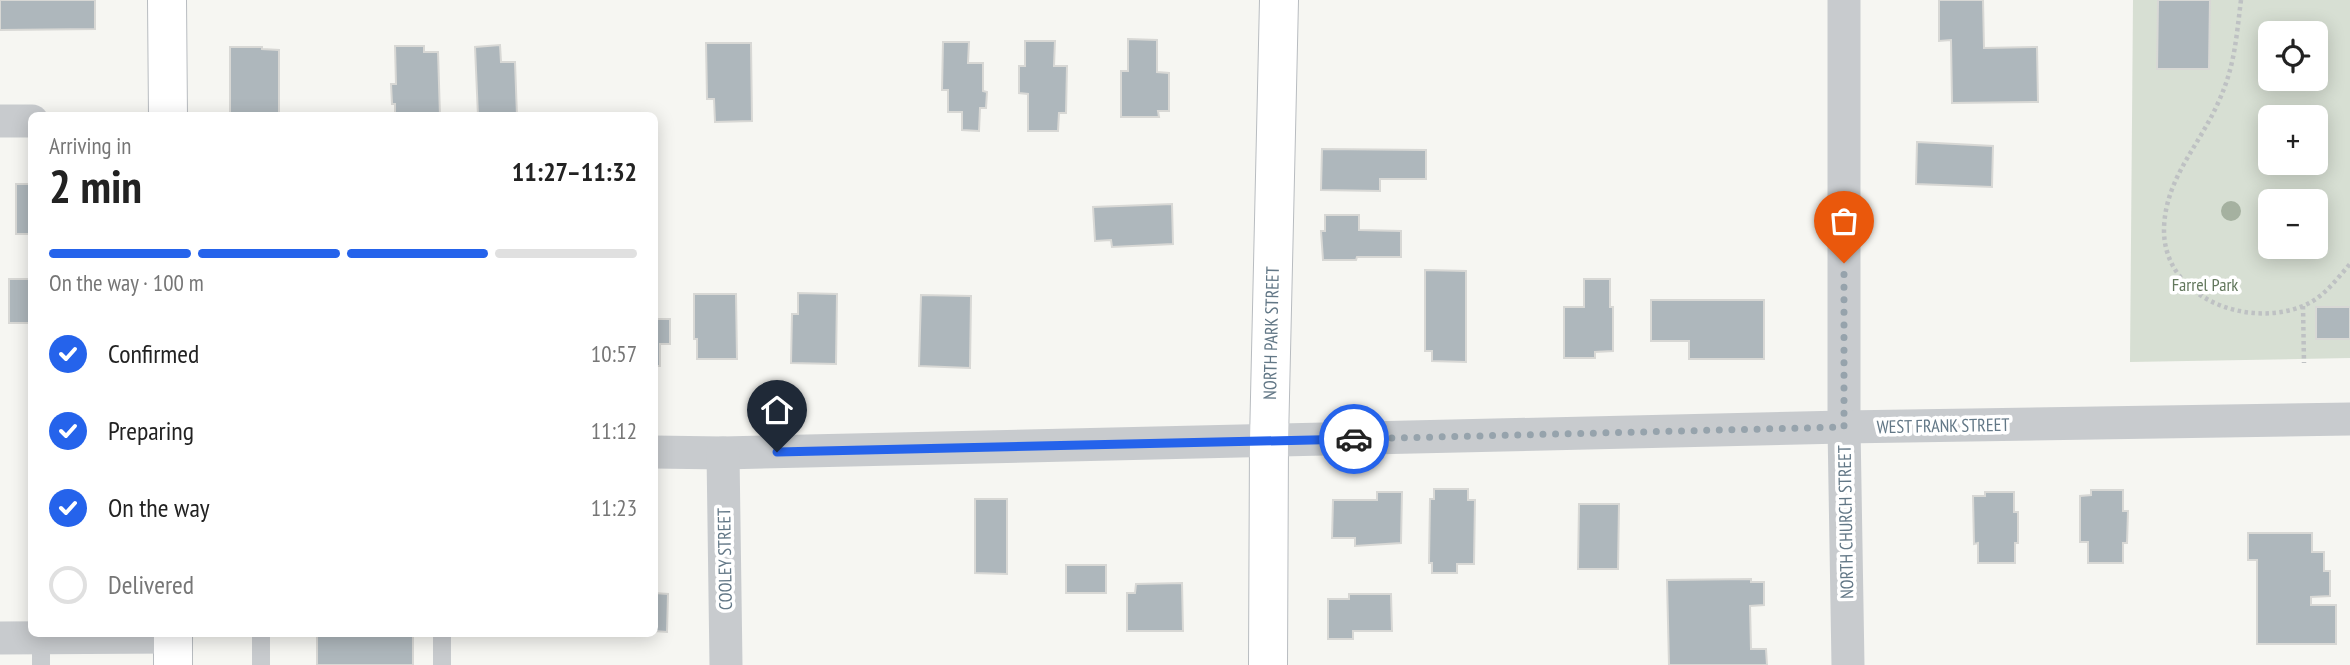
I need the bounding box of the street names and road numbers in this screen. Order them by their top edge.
street label: NORTH PARK STREET [1258,266,1284,400]
street label: WEST FRANK STREET [1876,413,2010,438]
street label: NORTH CHURCH STREET [1833,445,1858,599]
street label: COOLEY STREET [712,508,737,610]

